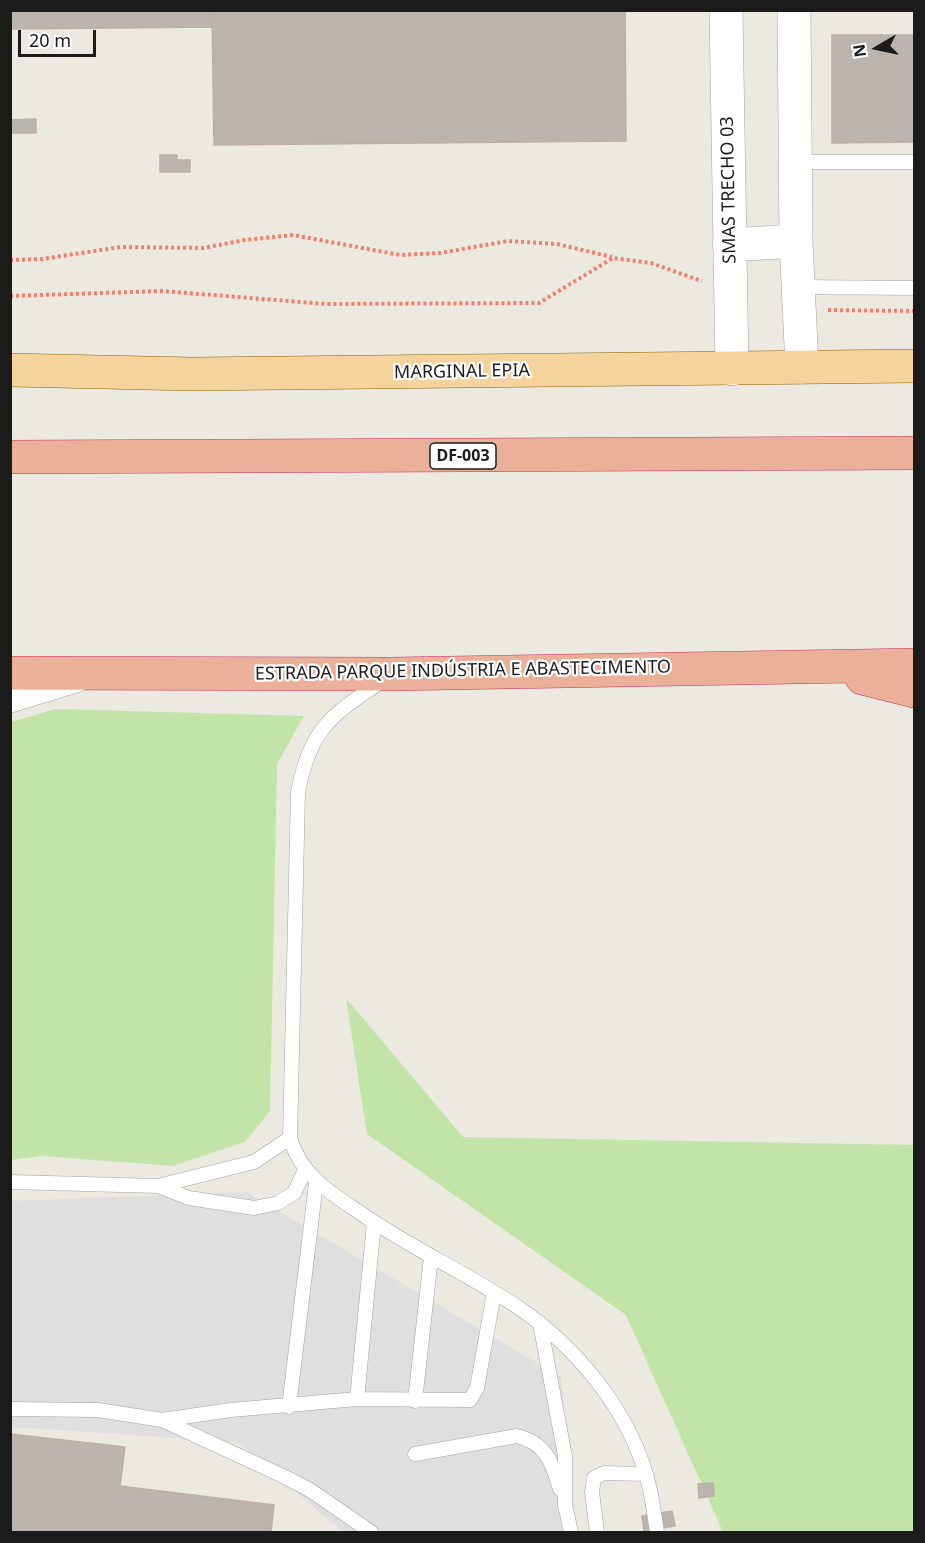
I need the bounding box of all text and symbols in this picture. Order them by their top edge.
scale bar [21,18,99,56]
north arrow [847,18,907,78]
text: 20 m [29,28,71,52]
text: N [847,43,871,59]
street label: SMAS TRECHO 03 [717,116,741,264]
street label: MARGINAL EPIA [394,360,530,384]
road number: DF-003 [430,443,496,469]
street label: ESTRADA PARQUE INDÚSTRIA E ABASTECIMENTO [255,657,671,685]

